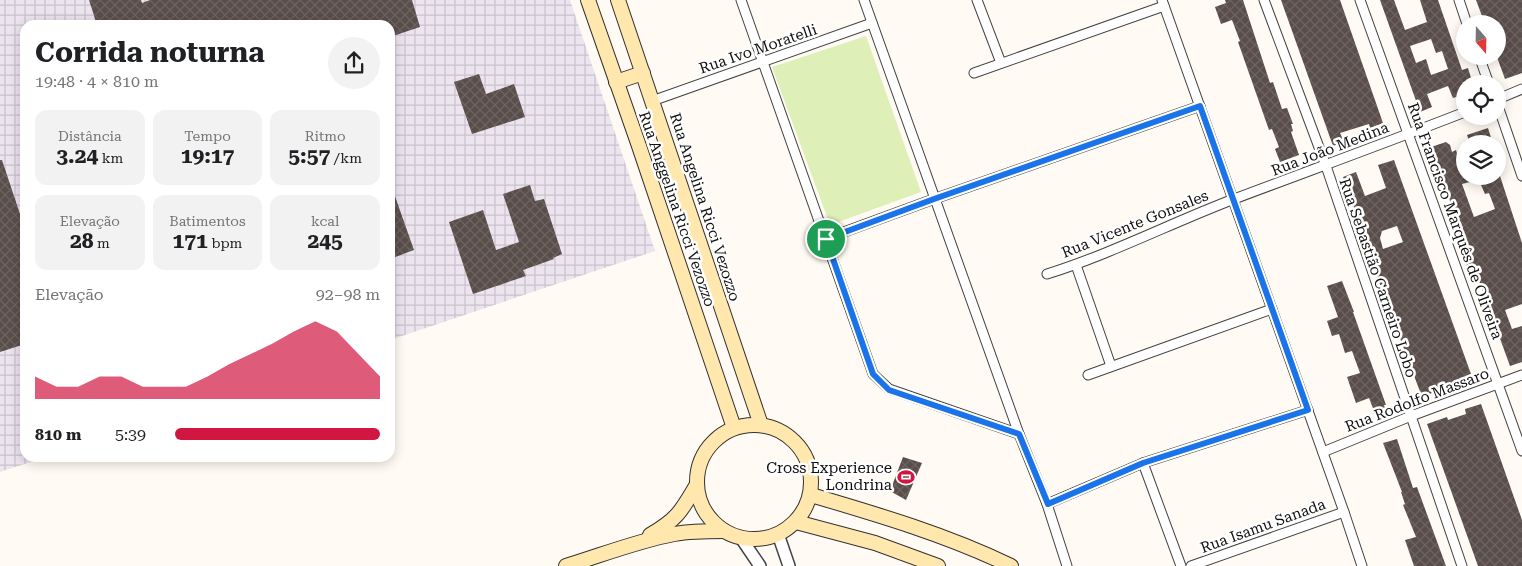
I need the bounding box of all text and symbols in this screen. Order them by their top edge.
north arrow [1456,15,1506,65]
map controls [1456,15,1506,185]
street label: Rua Ivo Moratelli [697,20,819,78]
text: Corrida noturna [35,36,265,69]
button: share [328,37,380,89]
text: 19:48 · 4 × 810 m [35,72,159,91]
button: locate [1456,75,1506,125]
street label: Rua Francisco Marquês de Oliveira [1404,100,1506,342]
street label: Rua Anggelina Ricci Vezozzo [635,109,719,309]
street label: Rua Angelina Ricci Vezozzo [666,111,744,303]
street label: Rua João Medina [1269,118,1391,180]
text: Distância [58,128,122,144]
text: Tempo [184,128,231,144]
text: Ritmo [305,128,346,144]
button: layers [1456,135,1506,185]
text: 3.24 [56,144,98,168]
text: 19:17 [181,144,234,168]
text: 5:57 [288,144,330,168]
text: km [98,150,123,166]
text: /km [330,150,362,166]
street label: Rua Sebastião Carneiro Lobo [1335,176,1421,380]
street label: Rua Vicente Gonsales [1059,186,1211,262]
text: Elevação [60,213,120,229]
text: Batimentos [169,213,246,229]
text: kcal [311,213,339,229]
pin [805,218,847,260]
icon: arrive [812,225,840,253]
text: 28 [70,229,93,253]
text: 171 [173,229,208,253]
text: 245 [308,229,343,253]
text: m [93,235,110,251]
text: bpm [208,235,242,251]
text: Elevação [35,285,104,304]
text: 92–98 m [316,285,380,304]
street label: Rua Rodolfo Massaro [1342,364,1492,436]
text: 810 m [35,425,81,444]
text: 5:39 [115,425,146,444]
place label: Cross Experience Londrina [766,459,892,494]
sports icon: Cross Experience Londrina [896,467,916,487]
street label: Rua Isamu Sanada [1198,495,1328,557]

